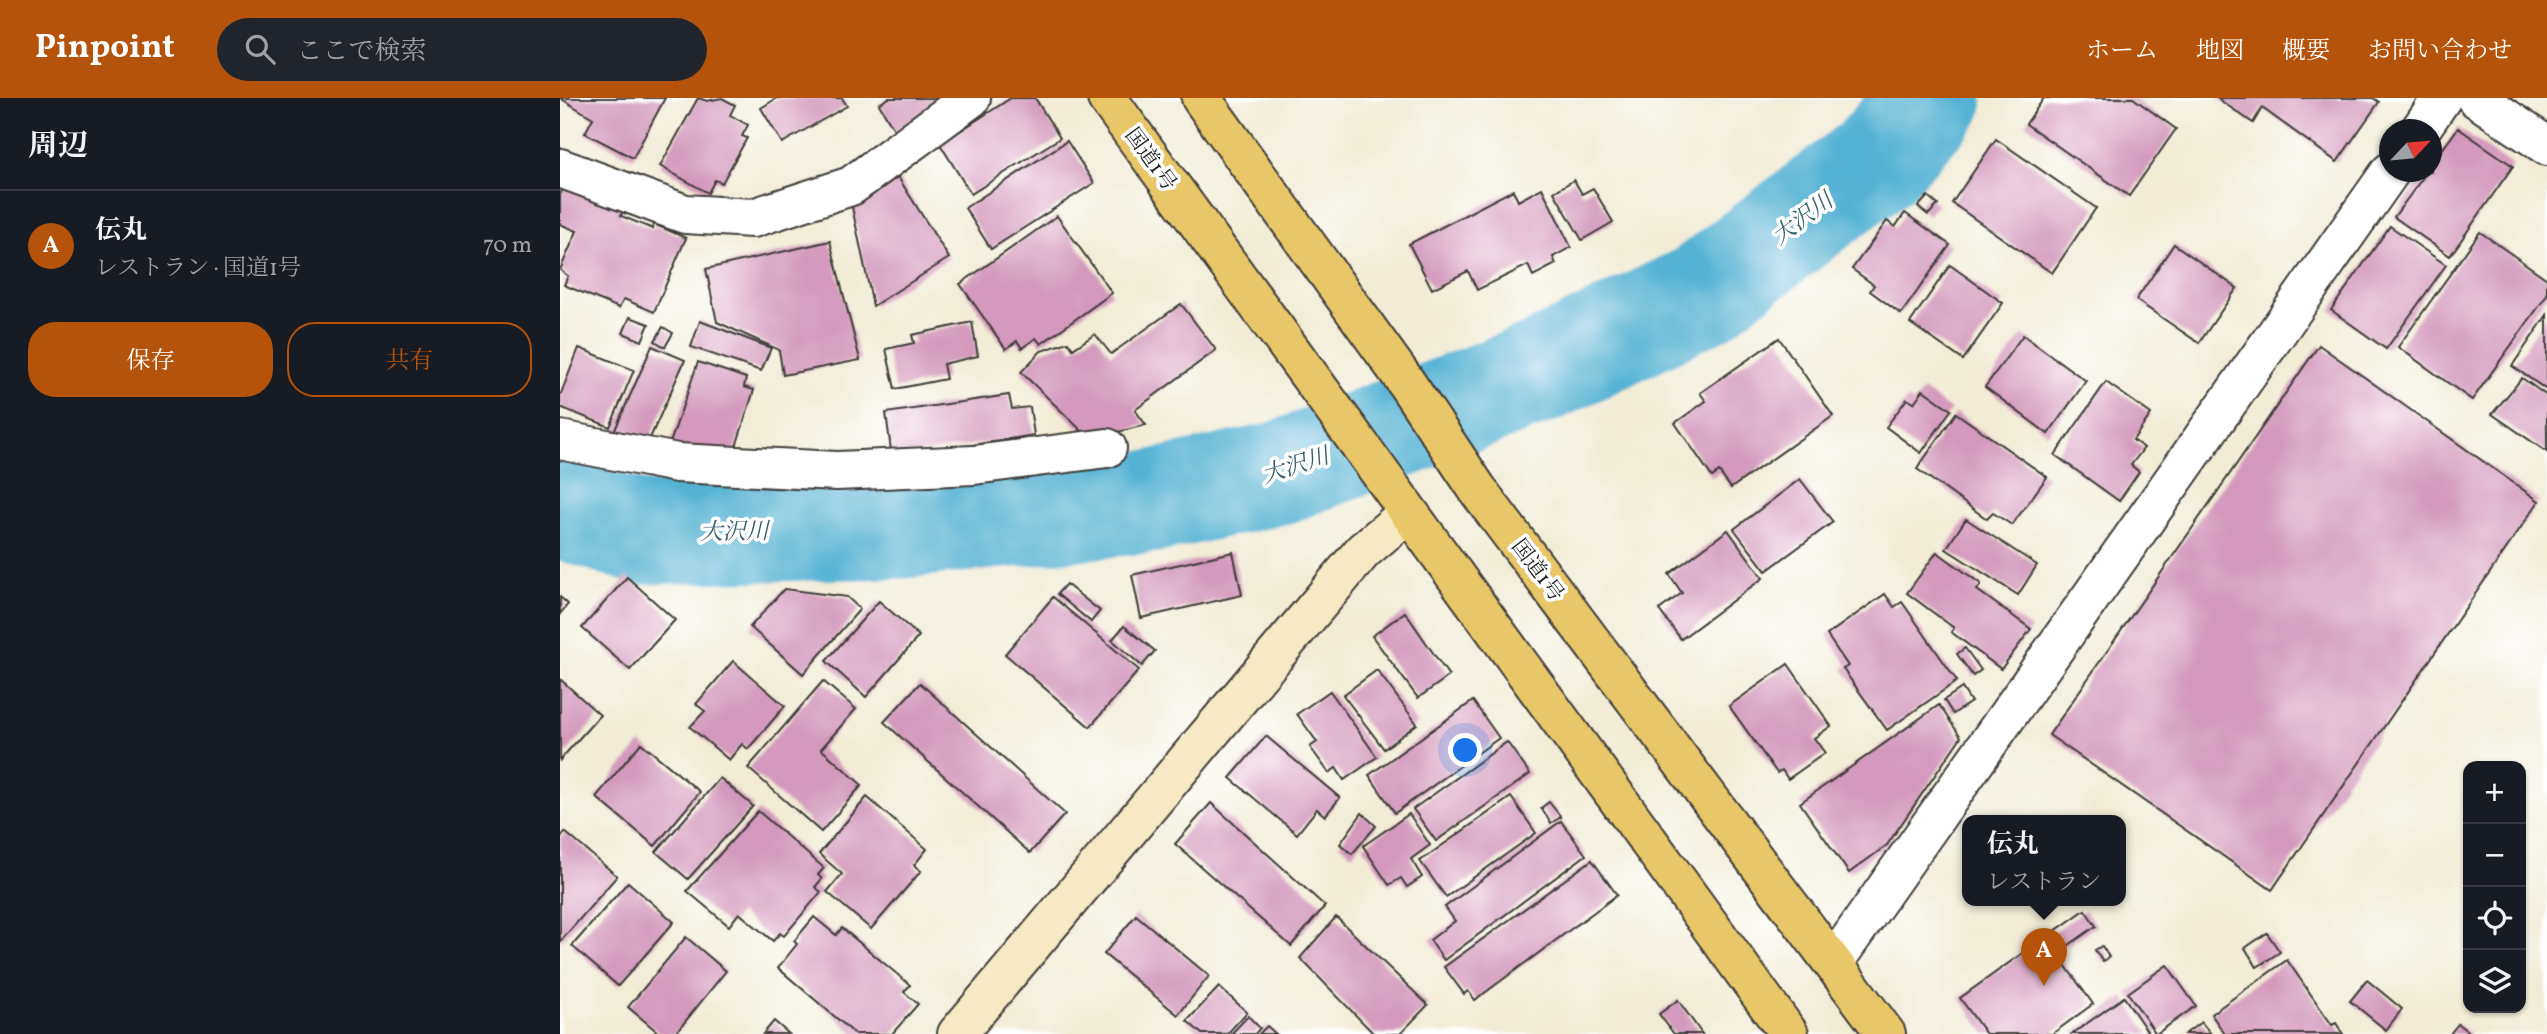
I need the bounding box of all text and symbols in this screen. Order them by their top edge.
search box [217,18,707,81]
text: Pinpoint [35,26,175,72]
icon: search [241,30,279,68]
text: ここで検索 [297,34,427,70]
text: ホーム [2086,35,2158,69]
text: 地図 [2196,35,2244,69]
text: 概要 [2282,35,2330,69]
text: お問い合わせ [2368,35,2512,69]
north arrow [2379,119,2442,182]
street label: 国道1号 [1117,123,1182,197]
text: 周辺 [28,126,88,168]
water label: 大沢川 [1766,184,1843,253]
text: 伝丸 [95,213,147,249]
text: A [43,230,59,262]
text: 70 m [483,230,532,262]
text: レストラン · 国道1号 [95,253,301,285]
button: 保存 [28,322,273,397]
button: 共有 [287,322,532,397]
water label: 大沢川 [1258,440,1336,493]
water label: 大沢川 [699,516,772,550]
street label: 国道1号 [1504,534,1570,608]
your location [1448,733,1482,767]
map controls [2463,761,2526,1013]
button: + [2463,761,2526,824]
popup [1962,815,2126,906]
button: − [2463,824,2526,887]
text: 伝丸 [1987,827,2039,863]
text: レストラン [1987,867,2101,899]
button: locate [2463,887,2526,950]
pin: A [2021,928,2067,986]
button: layers [2463,950,2526,1013]

